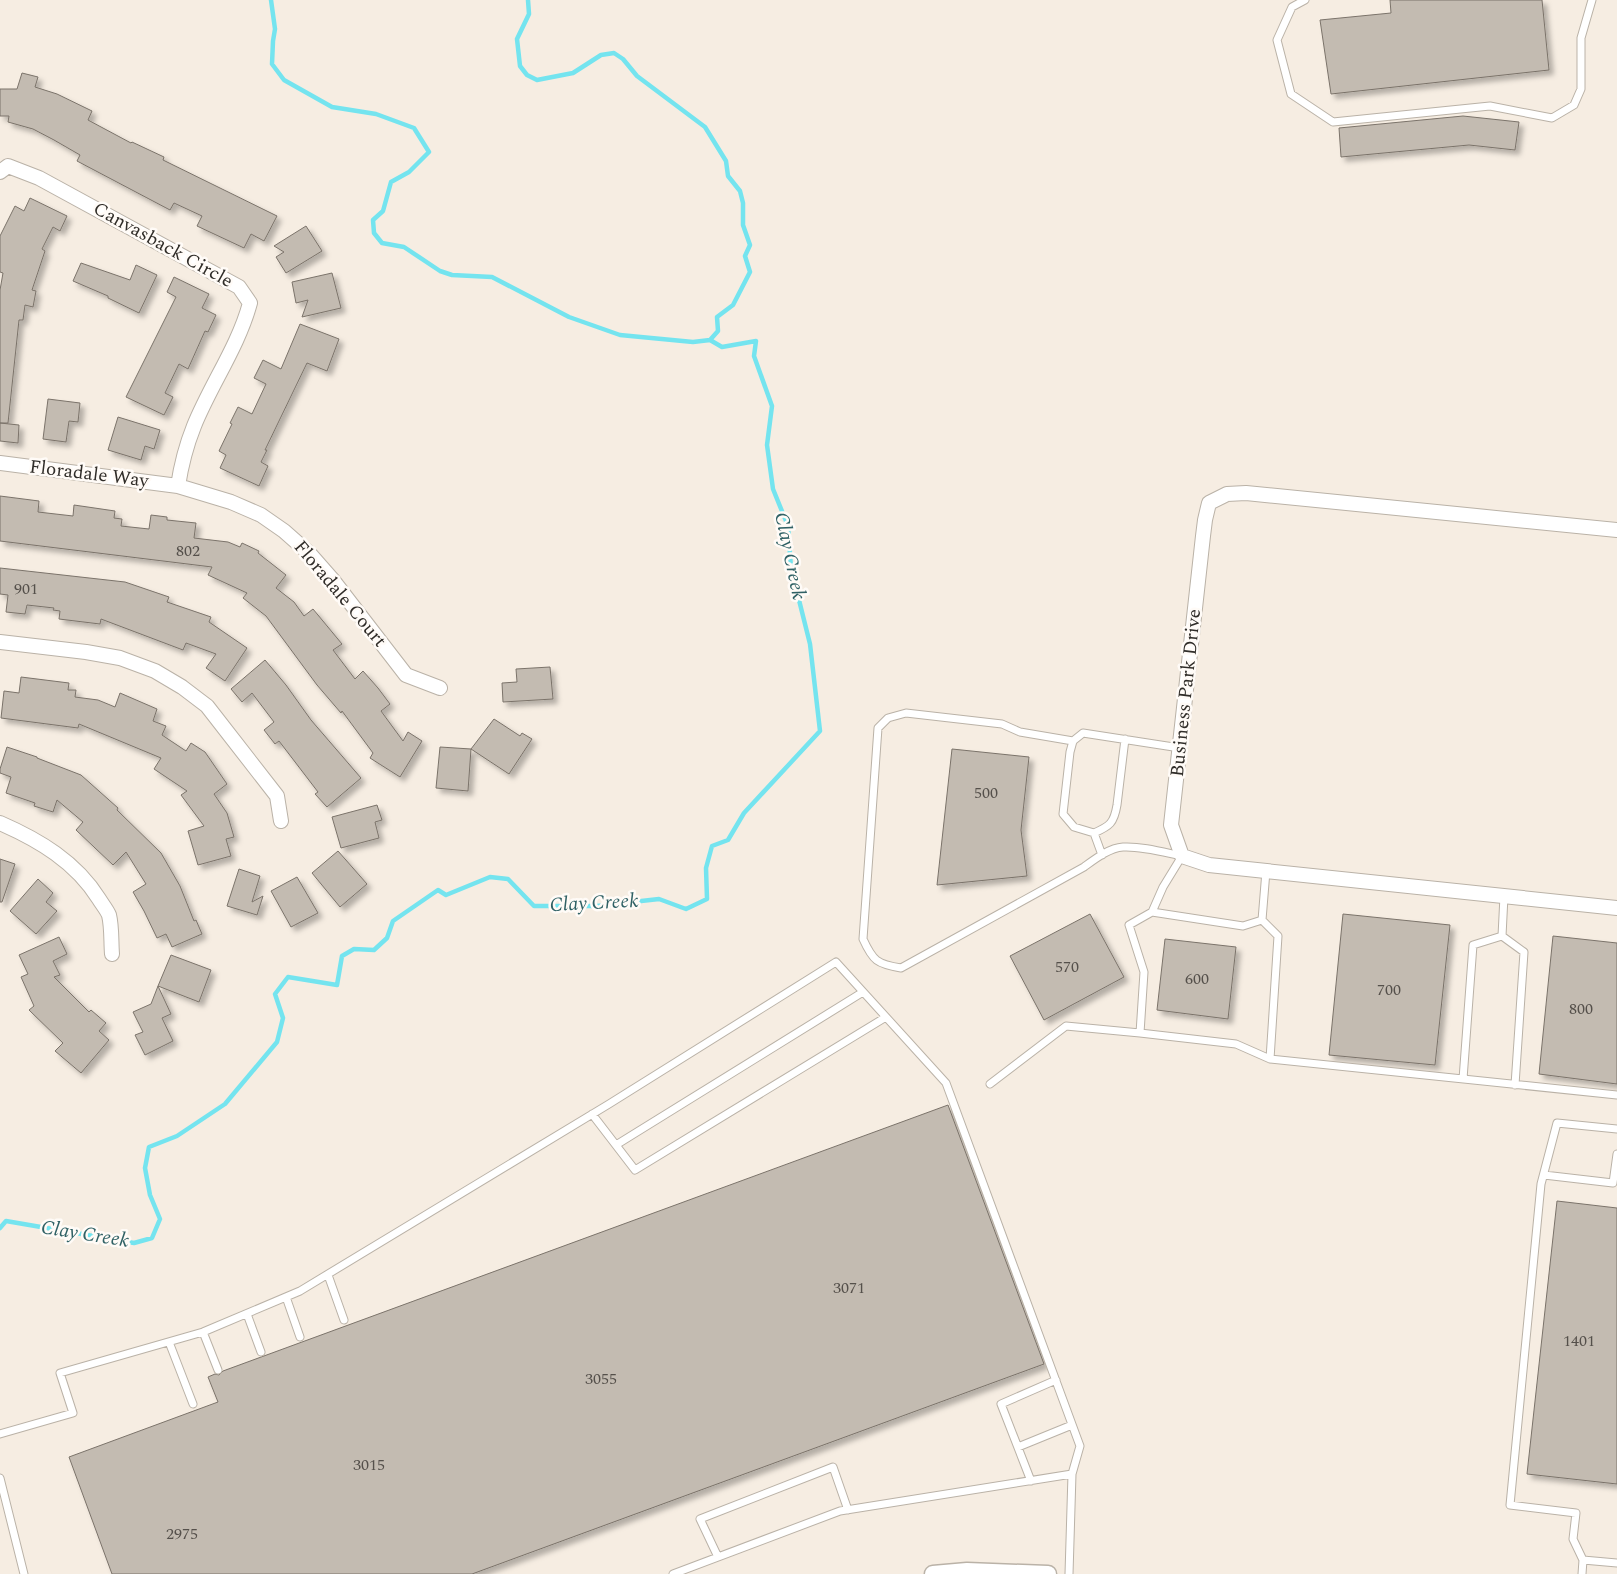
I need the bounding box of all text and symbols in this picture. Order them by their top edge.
street label: Canvasback Circle [88,194,238,296]
street label: Floradale Way [28,452,151,496]
water label: Clay Creek [766,509,814,603]
street label: Floradale Court [286,534,394,654]
house number: 802 [176,539,200,563]
house number: 901 [14,577,38,601]
street label: Business Park Drive [1163,607,1209,779]
house number: 500 [974,781,998,805]
water label: Clay Creek [549,886,640,920]
house number: 570 [1055,955,1079,979]
house number: 600 [1185,967,1209,991]
house number: 700 [1377,978,1401,1002]
house number: 800 [1569,997,1593,1021]
water label: Clay Creek [39,1212,132,1256]
house number: 3071 [833,1276,865,1300]
house number: 1401 [1563,1329,1595,1353]
house number: 3055 [585,1367,617,1391]
house number: 3015 [353,1453,385,1477]
house number: 2975 [166,1522,198,1546]

